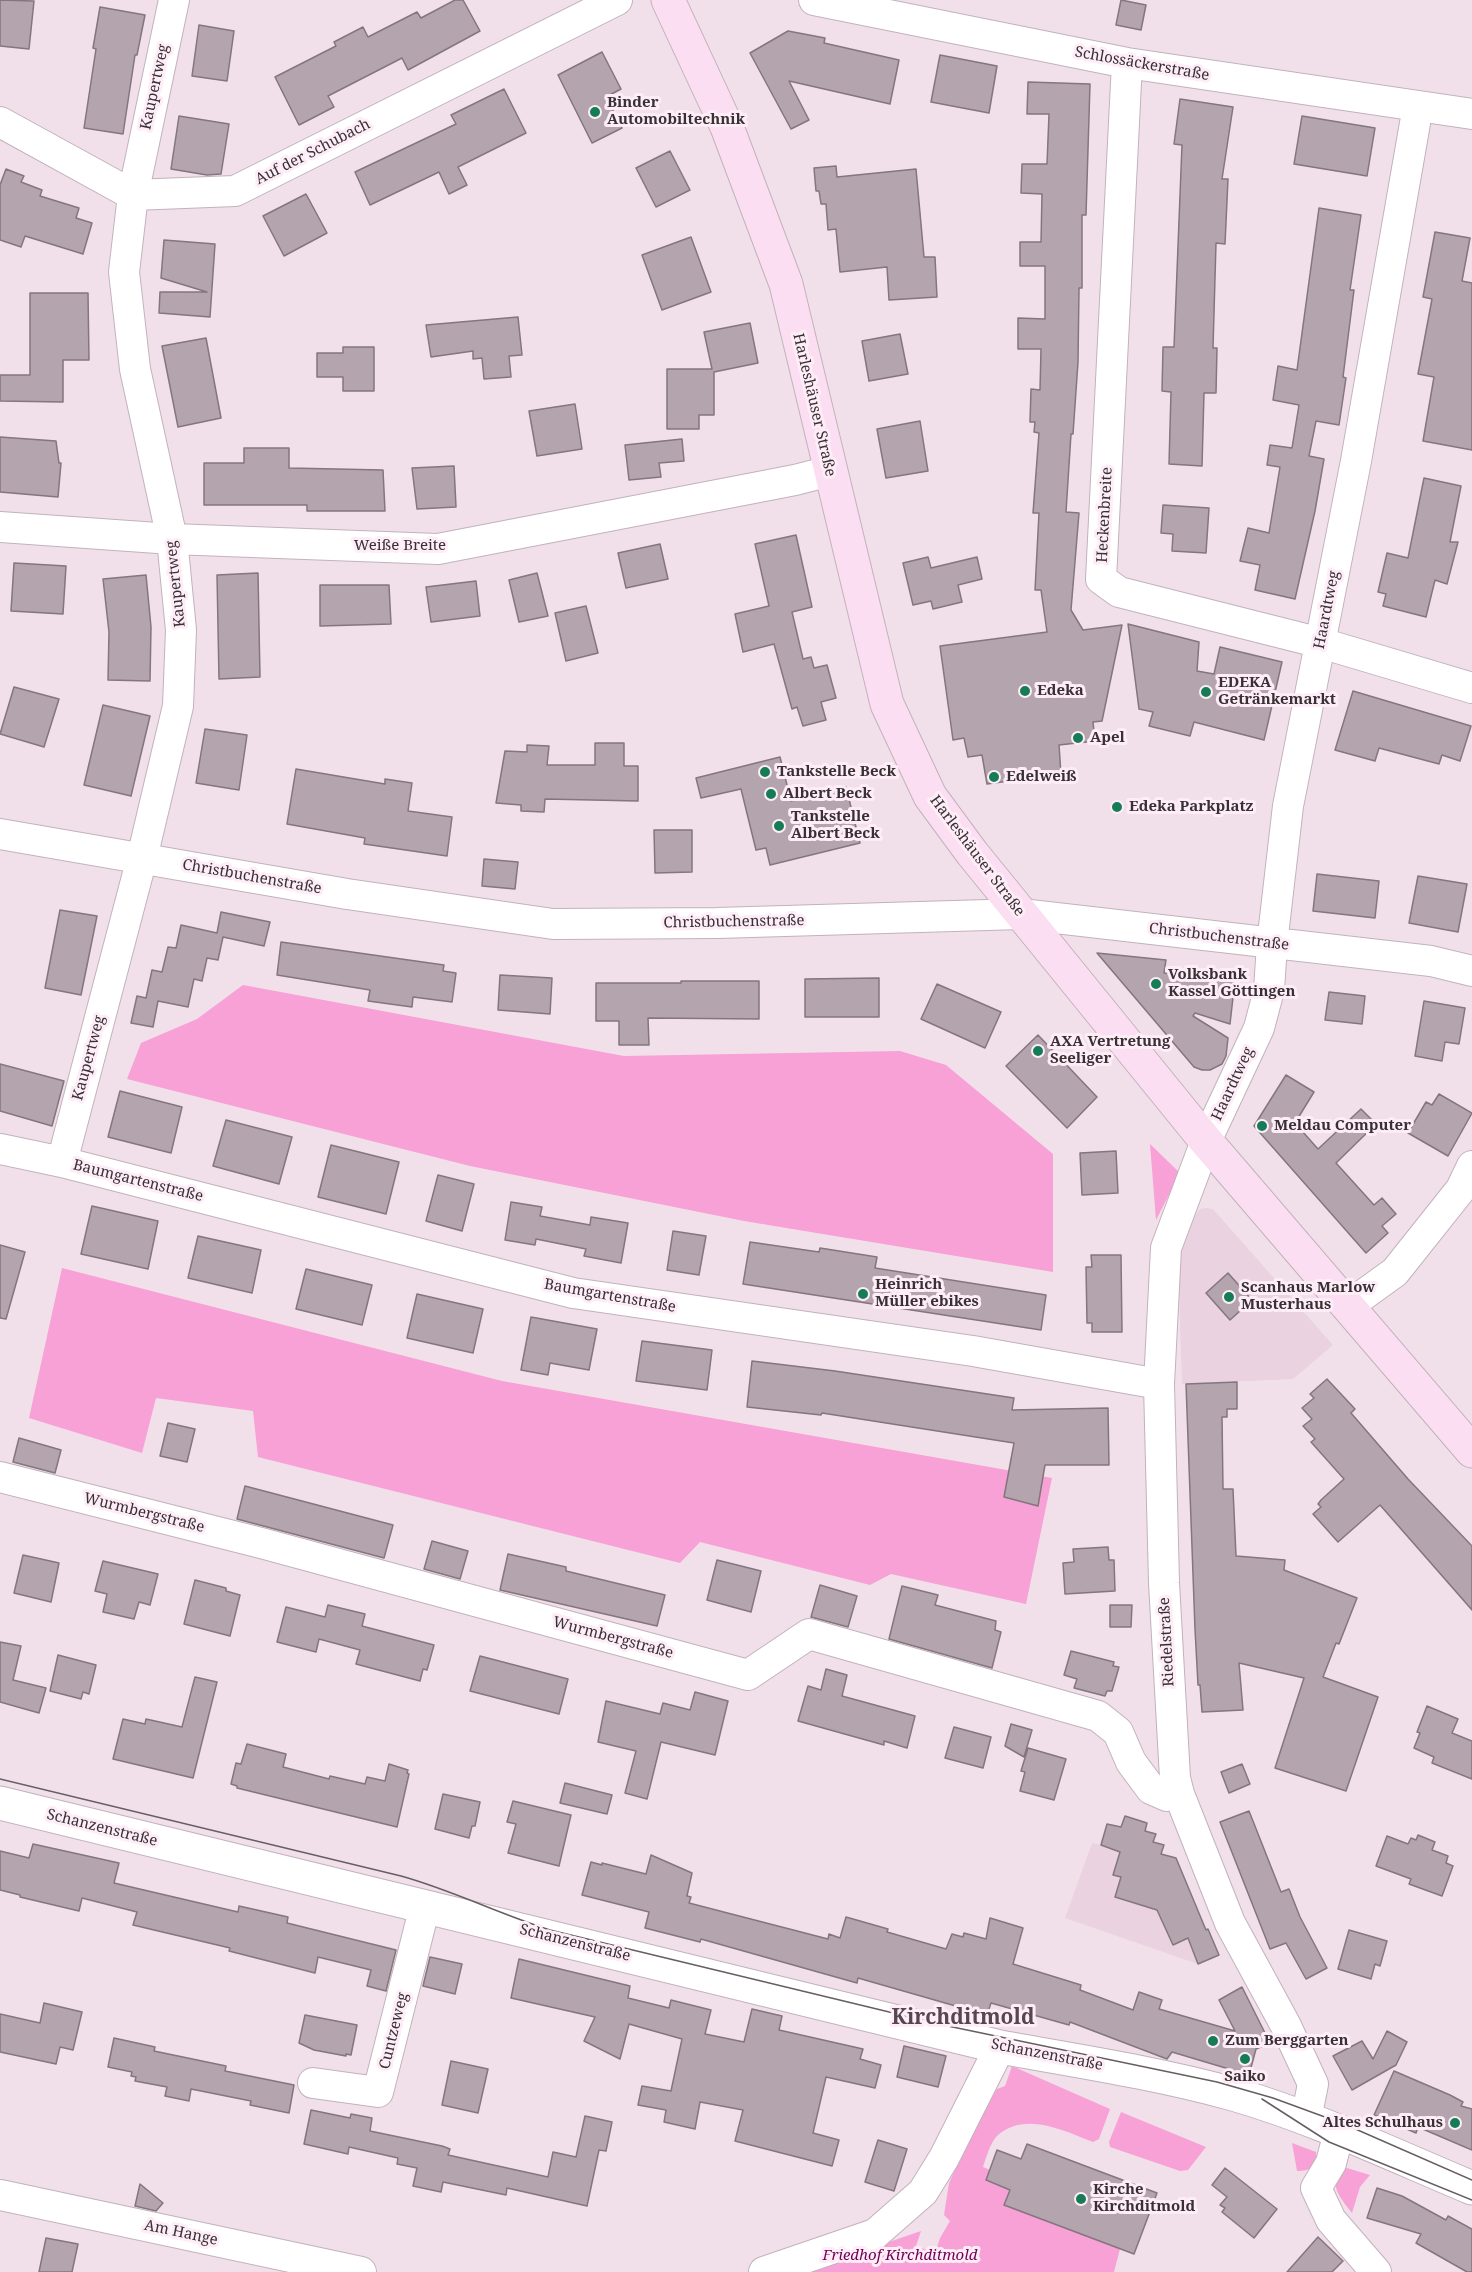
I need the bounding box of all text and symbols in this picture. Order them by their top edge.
street label: Kaupertweg [137,43,173,131]
street label: Schlossäckerstraße [1073,43,1211,85]
place label: Binder Automobiltechnik [607,94,745,129]
marker: Binder Automobiltechnik [588,105,602,119]
street label: Auf der Schubach [253,115,373,189]
street label: Harleshäuser Straße [789,332,839,478]
street label: Heckenbreite [1094,467,1116,563]
street label: Weiße Breite [354,537,446,555]
street label: Kaupertweg [162,540,190,628]
street label: Haardtweg [1311,569,1343,651]
place label: EDEKA Getränkemarkt [1218,674,1336,709]
place label: Edeka [1037,682,1084,700]
marker: Edeka [1018,684,1032,698]
marker: EDEKA Getränkemarkt [1199,685,1213,699]
place label: Apel [1090,729,1125,747]
marker: Apel [1071,731,1085,745]
place label: Tankstelle Beck [777,763,896,781]
marker: Tankstelle Beck [758,765,772,779]
place label: Edelweiß [1006,768,1077,786]
marker: Edelweiß [987,770,1001,784]
place label: Albert Beck [783,785,872,803]
marker: Albert Beck [764,787,778,801]
street label: Harleshäuser Straße [926,792,1028,920]
place label: Edeka Parkplatz [1129,798,1253,816]
marker: Edeka Parkplatz [1110,800,1124,814]
place label: Tankstelle Albert Beck [791,808,880,843]
marker: Tankstelle Albert Beck [772,819,786,833]
street label: Christbuchenstraße [181,856,323,898]
street label: Christbuchenstraße [663,912,805,932]
street label: Christbuchenstraße [1148,919,1290,955]
place label: Volksbank Kassel Göttingen [1168,966,1295,1001]
marker: Volksbank Kassel Göttingen [1149,977,1163,991]
street label: Kaupertweg [69,1014,109,1102]
place label: AXA Vertretung Seeliger [1050,1033,1170,1068]
marker: AXA Vertretung Seeliger [1031,1044,1045,1058]
street label: Haardtweg [1208,1044,1258,1124]
place label: Meldau Computer [1274,1117,1411,1135]
marker: Meldau Computer [1255,1119,1269,1133]
street label: Baumgartenstraße [71,1156,205,1206]
street label: Baumgartenstraße [543,1276,677,1316]
place label: Heinrich Müller ebikes [875,1276,979,1311]
place label: Scanhaus Marlow Musterhaus [1241,1279,1375,1314]
marker: Heinrich Müller ebikes [856,1287,870,1301]
marker: Scanhaus Marlow Musterhaus [1222,1290,1236,1304]
street label: Wurmbergstraße [82,1489,206,1537]
street label: Riedelstraße [1156,1597,1178,1687]
street label: Wurmbergstraße [551,1613,675,1663]
street label: Schanzenstraße [45,1806,159,1850]
street label: Schanzenstraße [518,1921,632,1965]
street label: Cuntzeweg [376,1991,412,2071]
district label: Kirchditmold [891,2005,1035,2031]
place label: Zum Berggarten [1225,2032,1349,2050]
marker: Zum Berggarten [1206,2034,1220,2048]
street label: Schanzenstraße [990,2035,1104,2075]
marker: Saiko [1238,2052,1252,2066]
place label: Saiko [1224,2068,1266,2086]
place label: Altes Schulhaus [1323,2114,1443,2132]
marker: Altes Schulhaus [1448,2116,1462,2130]
place label: Kirche Kirchditmold [1093,2181,1195,2216]
marker: Kirche Kirchditmold [1074,2192,1088,2206]
street label: Am Hange [143,2216,219,2250]
park label: Friedhof Kirchditmold [823,2247,977,2265]

